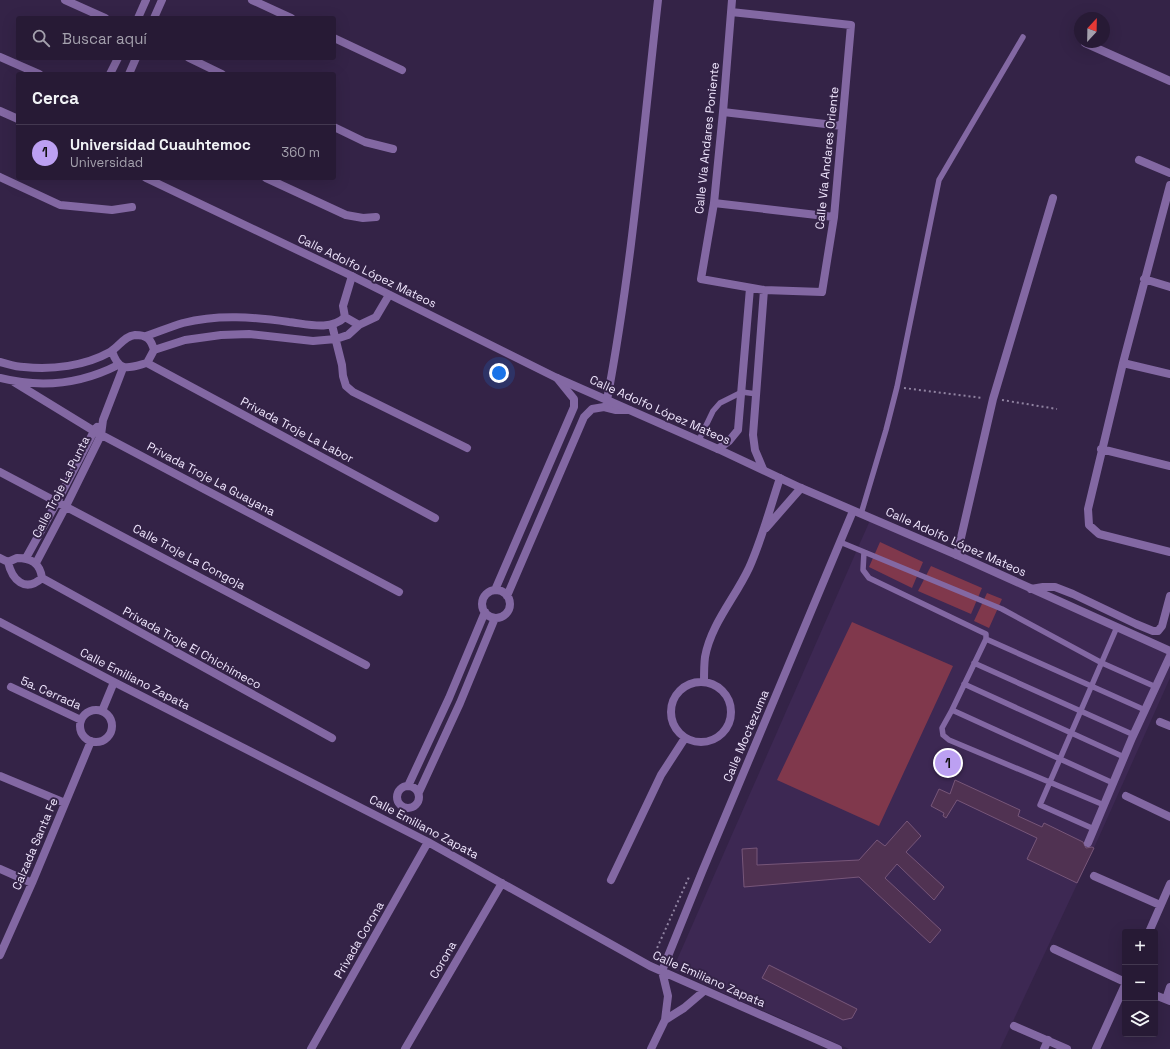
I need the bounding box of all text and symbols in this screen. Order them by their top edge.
north arrow [1074,12,1110,48]
search box [16,16,336,60]
icon: search [30,27,52,49]
text: Buscar aquí [62,29,147,48]
street label: Calle Vía Andares Poniente [691,61,723,215]
street label: Calle Vía Andares Oriente [812,86,842,230]
text: Cerca [32,87,79,109]
text: Universidad Cuauhtemoc [70,135,251,154]
text: 1 [42,144,48,161]
text: 360 m [281,144,320,161]
text: Universidad [70,154,143,171]
street label: Calle Adolfo López Mateos [295,230,439,312]
your location [489,363,509,383]
street label: Calle Adolfo López Mateos [587,372,733,448]
street label: Privada Troje La Labor [238,393,357,467]
street label: Calle Troje La Punta [28,433,94,541]
street label: Privada Troje La Guayana [144,438,278,520]
street label: Calle Adolfo López Mateos [883,504,1029,580]
street label: Calle Troje La Congoja [130,521,248,594]
street label: Privada Troje El Chichimeco [120,603,264,693]
street label: Calle Emiliano Zapata [77,644,193,714]
street label: 5a. Cerrada [18,673,84,714]
street label: Calle Moctezuma [719,687,773,784]
pin: 1 [935,748,961,778]
street label: Calle Emiliano Zapata [366,791,482,863]
street label: Calzada Santa Fe [8,795,62,893]
street label: Privada Corona [330,898,388,981]
map controls [1122,929,1158,1037]
button: + [1122,929,1158,965]
street label: Corona [426,938,460,982]
street label: Calle Emiliano Zapata [650,947,768,1011]
button: − [1122,965,1158,1001]
button: layers [1122,1001,1158,1037]

